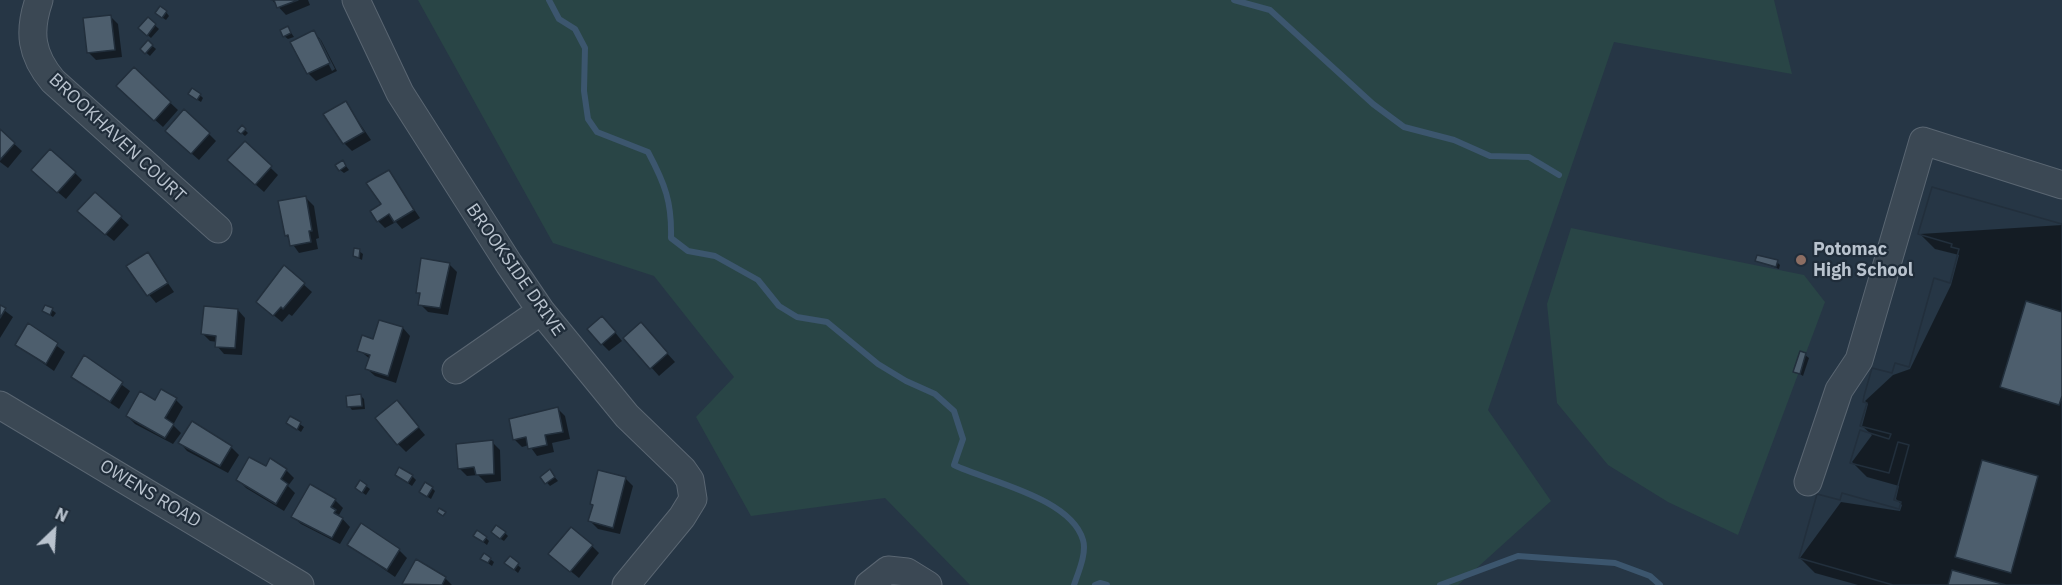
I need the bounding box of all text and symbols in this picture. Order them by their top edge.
street label: BROOKHAVEN COURT [44,69,190,207]
street label: BROOKSIDE DRIVE [461,200,569,340]
place label: Potomac High School [1813,239,1913,282]
marker: Potomac High School [1794,253,1808,267]
street label: OWENS ROAD [96,455,204,533]
north arrow [24,501,84,561]
text: N [52,503,71,526]

